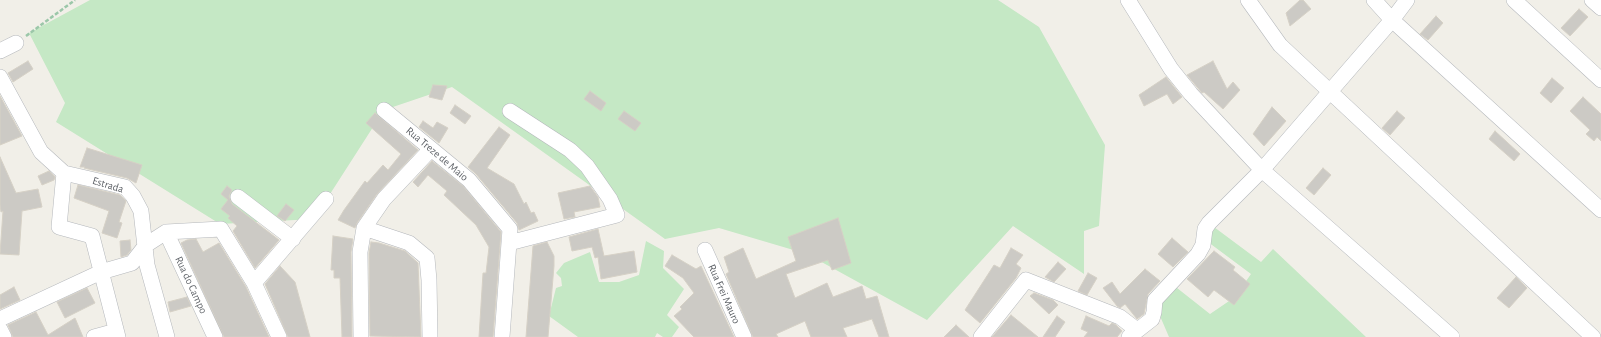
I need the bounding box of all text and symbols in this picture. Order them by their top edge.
street label: Rua Treze de Maio [403,124,471,184]
street label: Estrada [91,174,125,196]
street label: Rua do Campo [172,254,210,316]
street label: Rua Frei Mauro [705,262,743,326]

